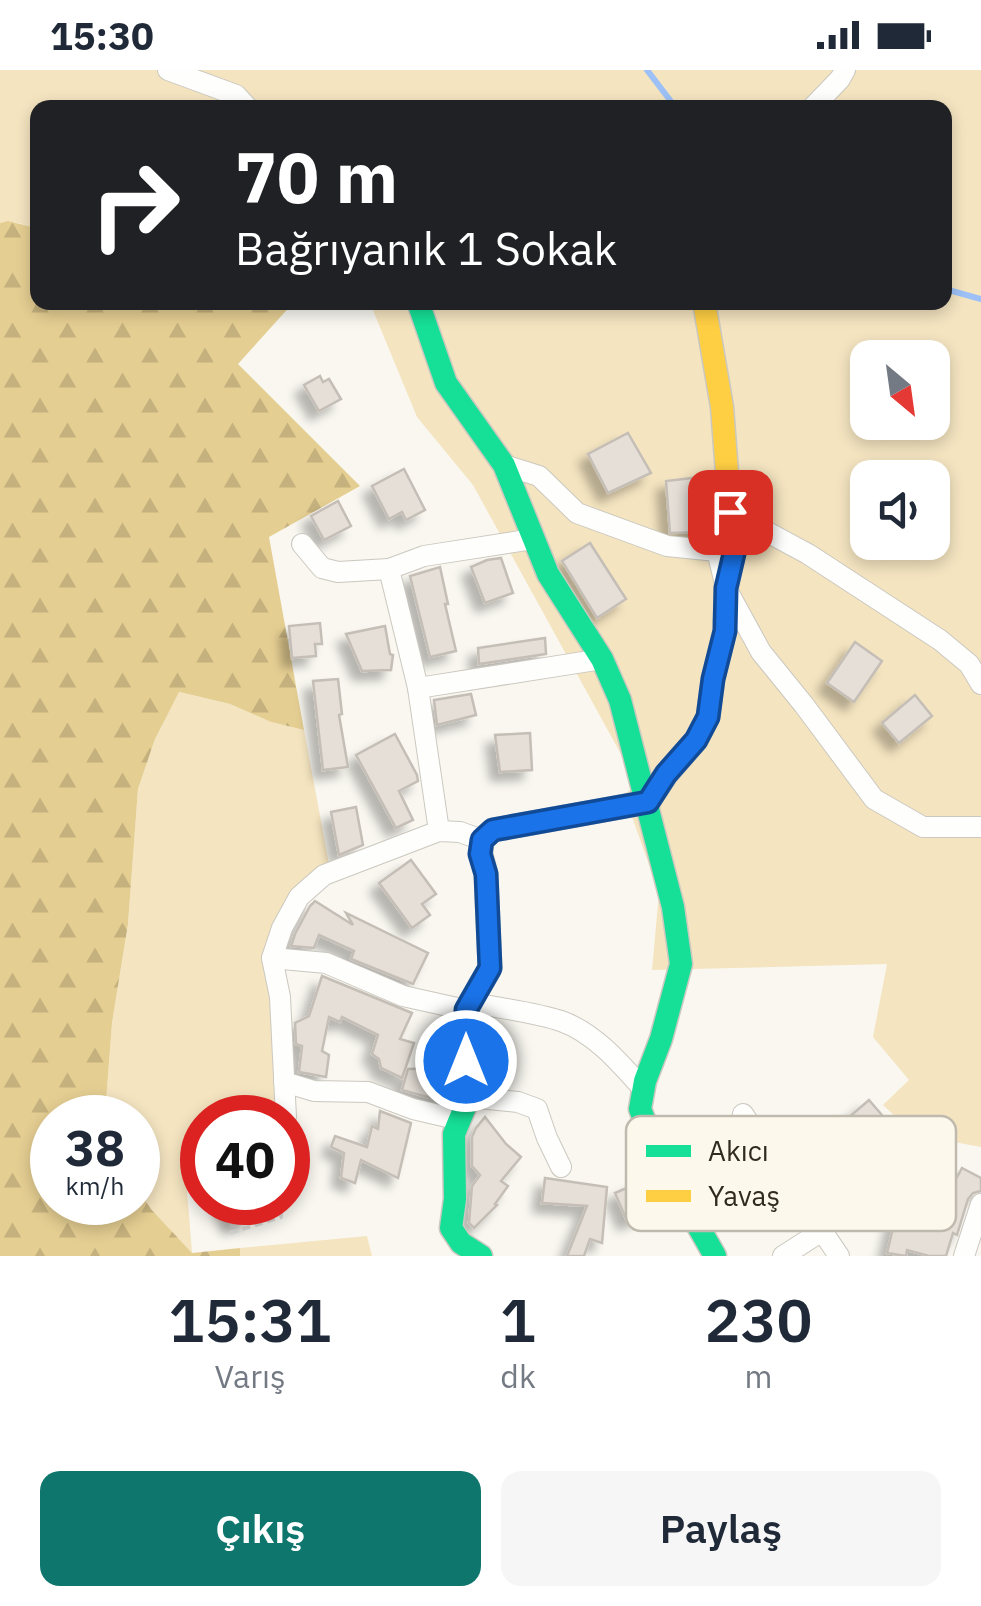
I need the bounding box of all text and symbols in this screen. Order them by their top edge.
text: 15:30 [50,11,154,60]
text: 70 m [235,131,398,222]
icon: right [70,140,200,270]
text: Bağrıyanık 1 Sokak [235,219,617,277]
north arrow [850,340,950,440]
map controls [850,340,950,560]
button: sound [850,460,950,560]
pin [688,470,773,555]
icon: arrive [703,485,758,540]
position arrow [414,1009,518,1113]
speed limit sign: 40 [180,1095,310,1225]
text: 38 [65,1115,125,1180]
legend [626,1116,956,1231]
text: Akıcı [708,1132,769,1169]
text: km/h [66,1169,124,1202]
text: Yavaş [708,1177,780,1214]
text: 15:31 [168,1280,332,1359]
text: 1 [500,1280,536,1359]
text: 230 [705,1280,813,1359]
text: Varış [215,1355,286,1397]
text: dk [500,1355,536,1397]
text: m [745,1355,772,1397]
button: Çıkış [40,1471,481,1586]
button: Paylaş [501,1471,941,1586]

